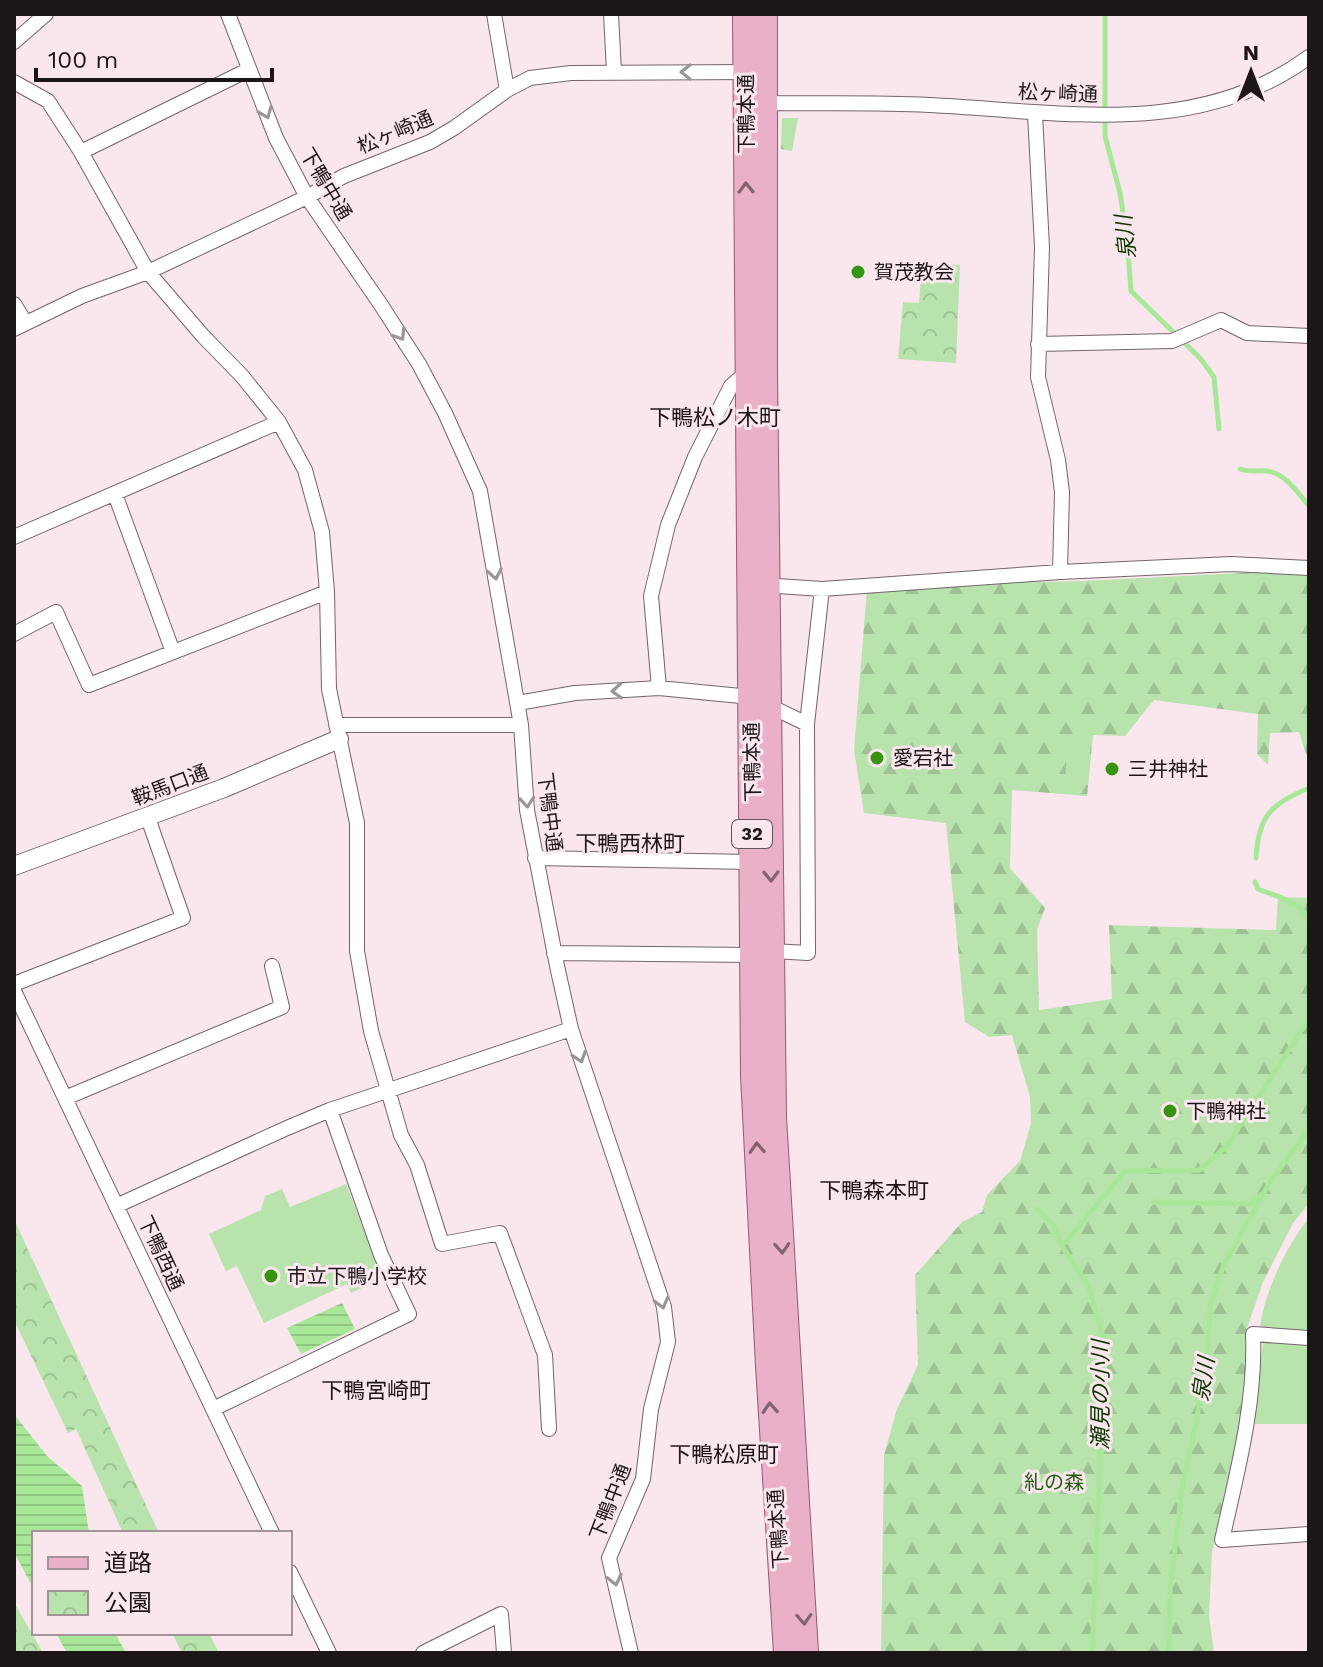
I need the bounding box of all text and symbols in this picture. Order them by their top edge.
scale bar [36,32,272,82]
north arrow [1211,32,1291,112]
text: N [1243,40,1259,65]
text: 100 m [48,46,118,74]
one-way arrow [679,63,692,81]
street label: 下鴨本通 [734,74,758,154]
street label: 松ヶ崎通 [1018,80,1098,106]
one-way arrow [256,105,273,119]
street label: 松ヶ崎通 [353,105,437,159]
street label: 下鴨中通 [295,144,357,224]
one-way arrow [737,181,755,194]
water label: 泉川 [1111,212,1140,260]
place label: 賀茂教会 [874,260,954,284]
marker: 賀茂教会 [849,263,867,281]
one-way arrow [391,326,406,340]
district label: 下鴨松ノ木町 [649,405,781,430]
one-way arrow [485,567,502,581]
one-way arrow [610,682,623,699]
street label: 下鴨本通 [739,722,765,802]
place label: 愛宕社 [893,746,953,770]
marker: 愛宕社 [868,749,886,767]
place label: 三井神社 [1128,757,1208,781]
street label: 鞍馬口通 [128,759,212,811]
marker: 三井神社 [1103,760,1121,778]
street label: 下鴨中通 [533,771,567,853]
one-way arrow [518,796,535,809]
road number: 32 [732,820,772,848]
district label: 下鴨西林町 [575,831,685,856]
one-way arrow [762,870,780,883]
one-way arrow [571,1049,587,1063]
place label: 下鴨神社 [1186,1099,1266,1123]
marker: 下鴨神社 [1161,1102,1179,1120]
one-way arrow [749,1141,766,1154]
district label: 下鴨森本町 [819,1178,929,1203]
street label: 下鴨西通 [133,1212,189,1294]
one-way arrow [773,1242,790,1255]
place label: 市立下鴨小学校 [287,1264,427,1288]
marker: 市立下鴨小学校 [262,1267,280,1285]
one-way arrow [652,1296,669,1310]
water label: 瀬見の小川 [1088,1338,1113,1450]
water label: 泉川 [1188,1354,1219,1403]
district label: 下鴨宮崎町 [321,1378,431,1403]
one-way arrow [762,1401,779,1413]
district label: 下鴨松原町 [669,1442,779,1467]
street label: 下鴨中通 [584,1460,636,1544]
park label: 糺の森 [1024,1470,1084,1494]
street label: 下鴨本通 [763,1488,793,1570]
legend [32,1531,292,1635]
text: 道路 [104,1549,152,1577]
one-way arrow [606,1573,623,1587]
text: 公園 [104,1589,152,1617]
one-way arrow [795,1613,812,1626]

